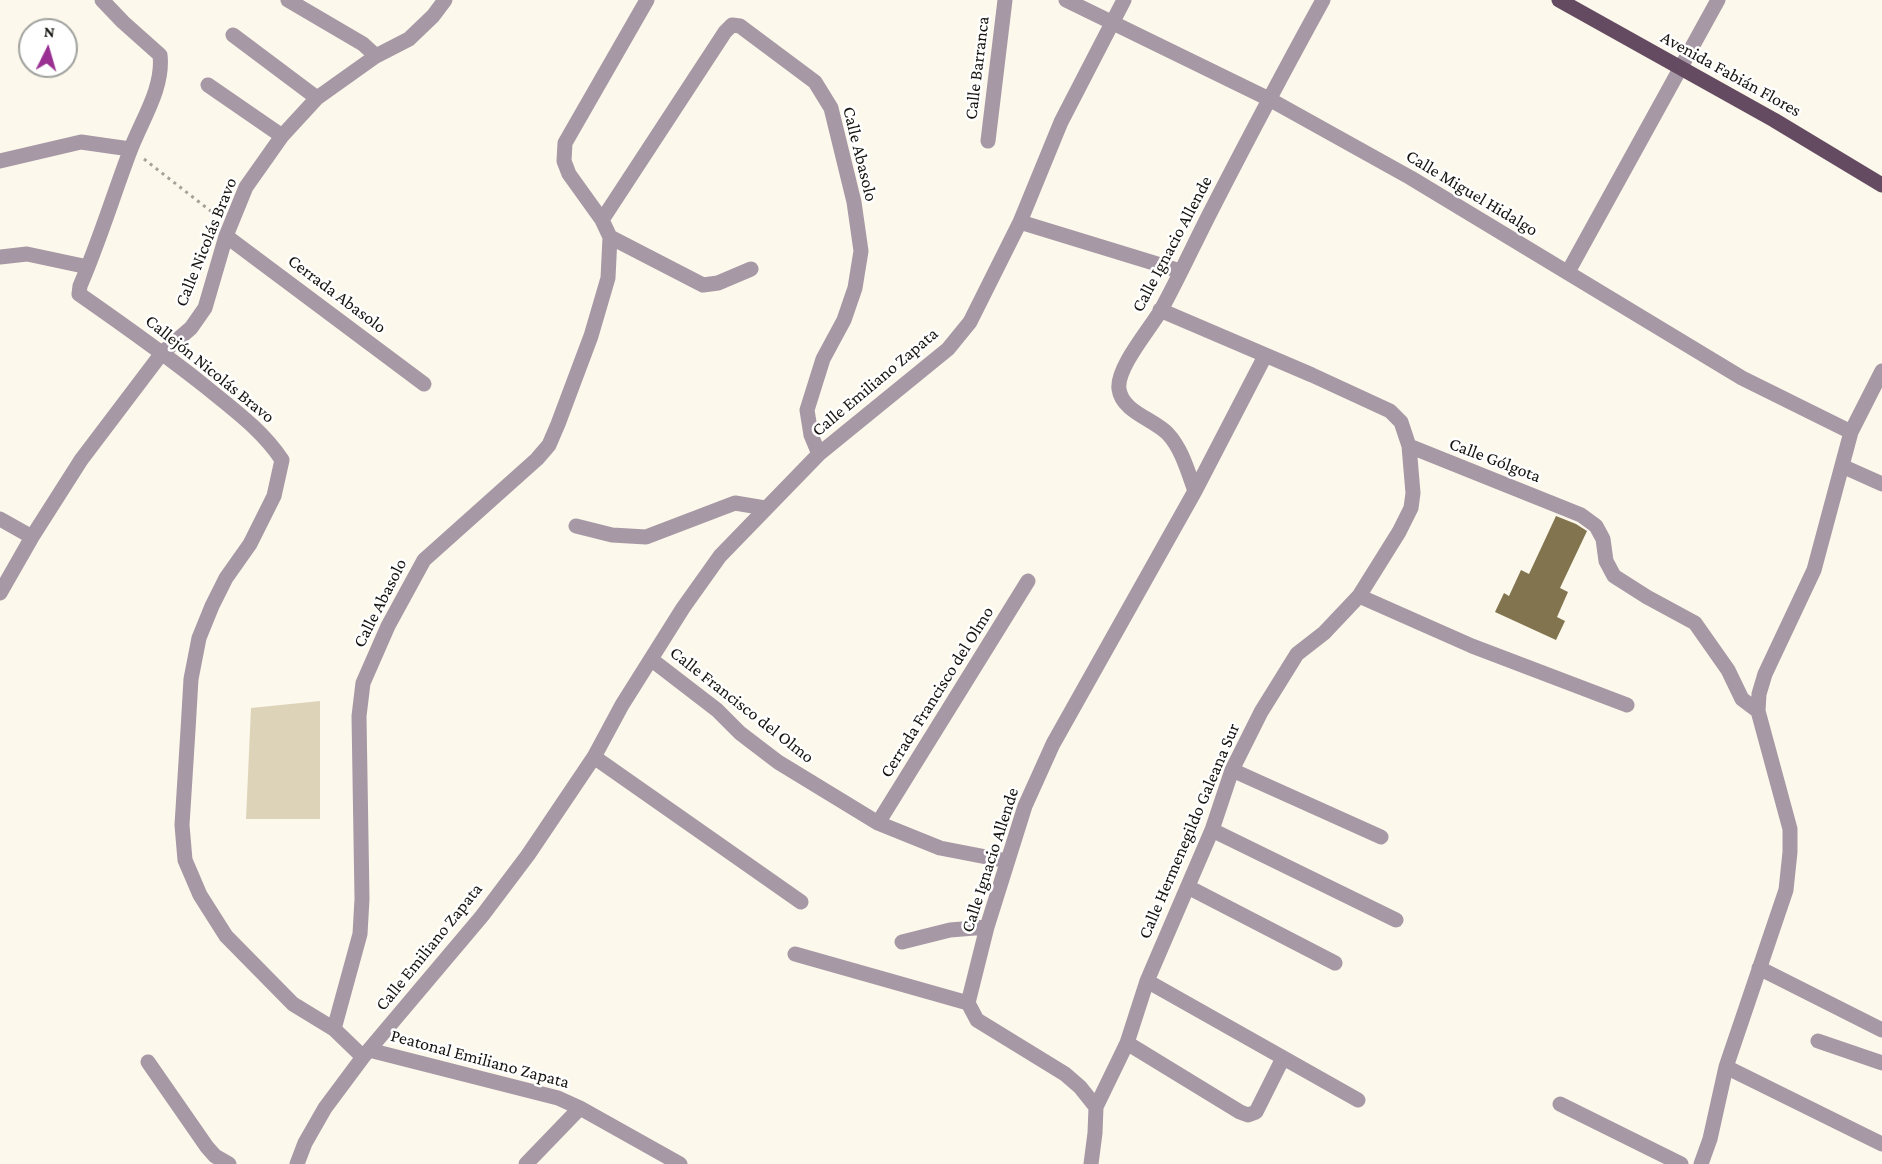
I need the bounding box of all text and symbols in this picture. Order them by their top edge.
street label: Calle Barranca [960,15,994,121]
north arrow [18,18,78,78]
text: N [43,23,56,41]
street label: Avenida Fabián Flores [1657,26,1805,122]
street label: Calle Abasolo [838,104,882,204]
street label: Calle Miguel Hidalgo [1402,145,1542,241]
street label: Calle Ignacio Allende [1127,172,1217,316]
street label: Calle Nicolás Bravo [170,174,242,310]
street label: Cerrada Abasolo [283,250,391,338]
street label: Callejón Nicolás Bravo [141,310,279,428]
street label: Calle Emiliano Zapata [808,323,942,441]
street label: Calle Gólgota [1446,433,1544,487]
street label: Calle Abasolo [348,555,412,651]
street label: Cerrada Francisco del Olmo [875,602,999,782]
street label: Calle Francisco del Olmo [666,642,818,768]
street label: Calle Hermenegildo Galeana Sur [1134,720,1244,942]
street label: Calle Ignacio Allende [956,785,1024,935]
street label: Calle Emiliano Zapata [371,879,487,1015]
street label: Peatonal Emiliano Zapata [388,1025,572,1093]

